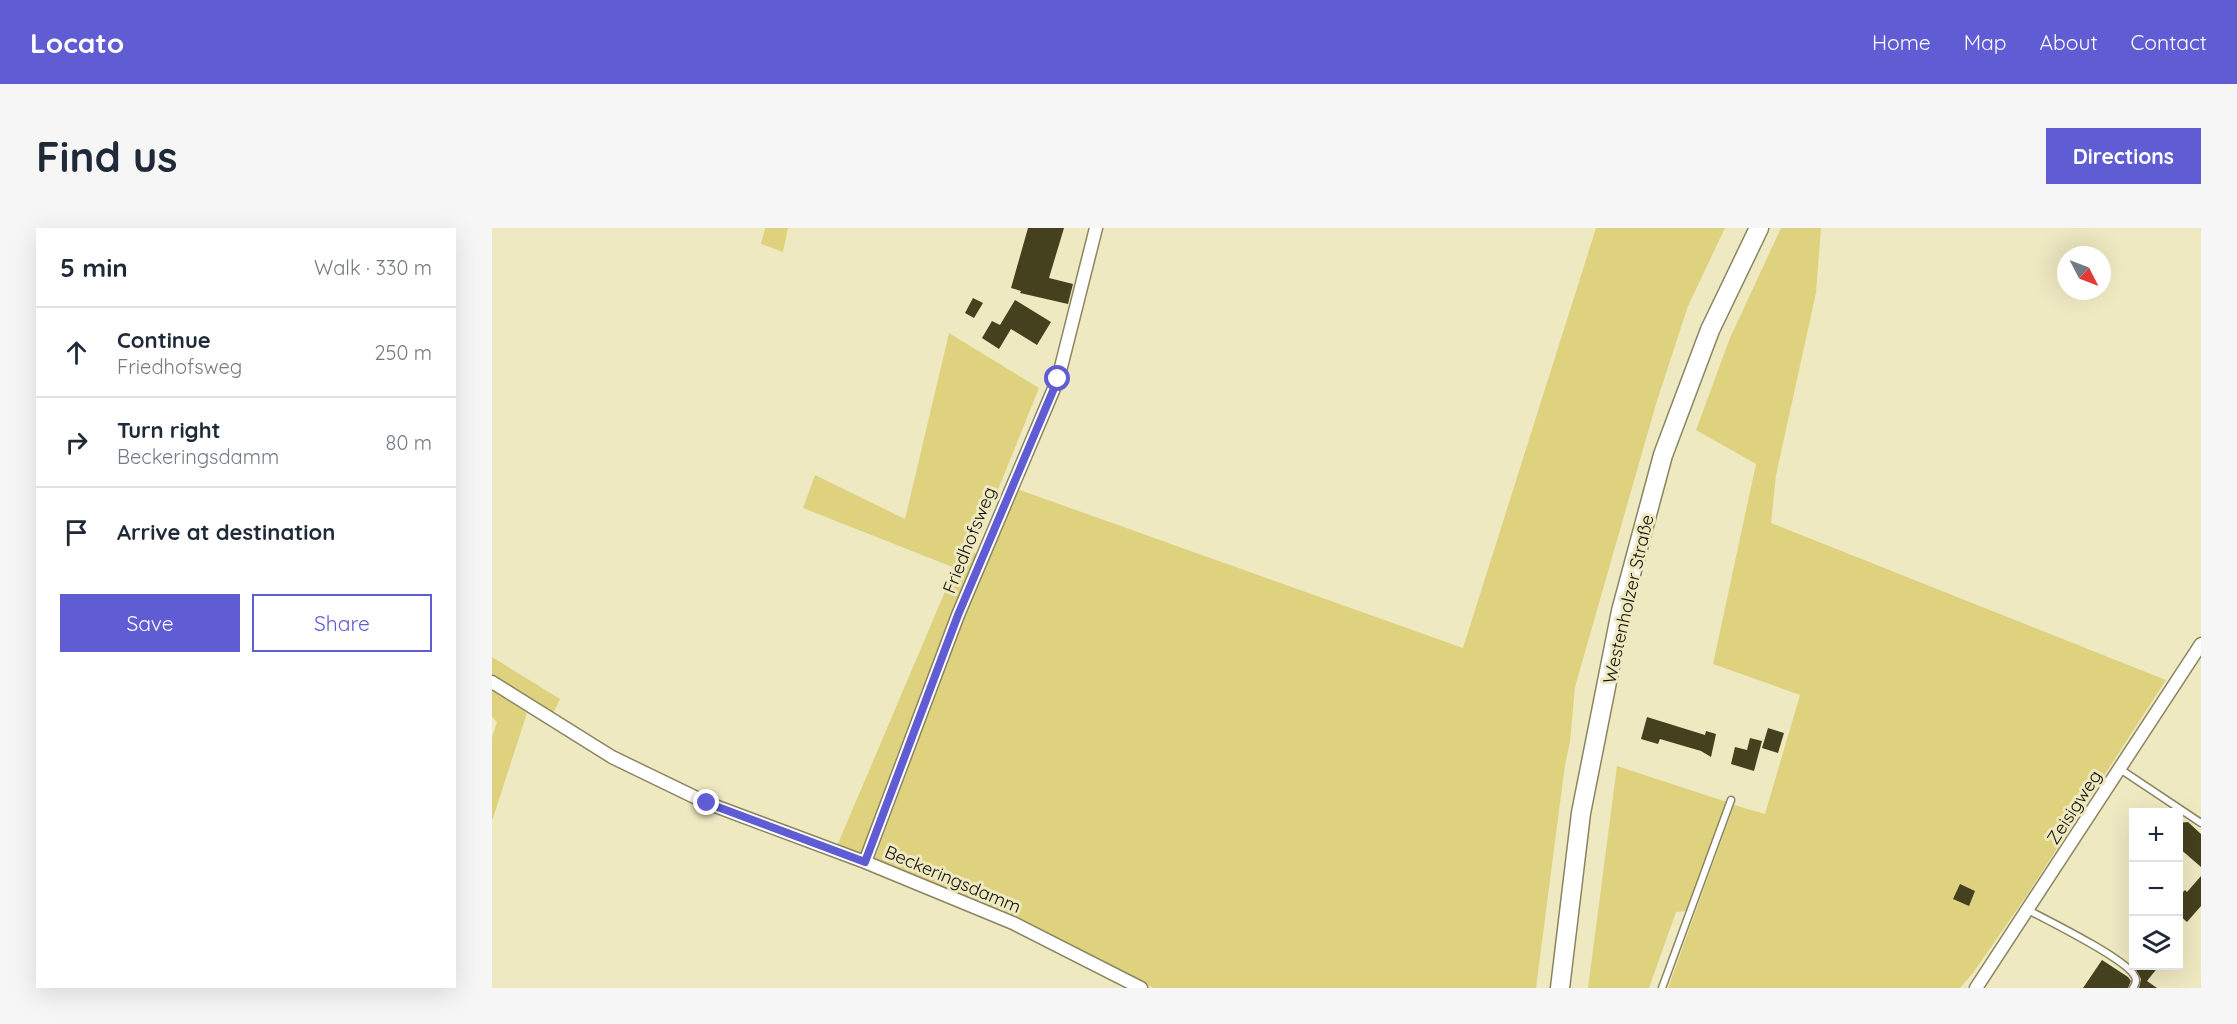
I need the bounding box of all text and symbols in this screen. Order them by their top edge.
text: Locato [30,25,124,60]
text: Home [1872,29,1931,55]
text: Map [1964,29,2007,55]
text: About [2040,29,2098,55]
text: Contact [2131,29,2207,55]
button: Directions [2046,128,2201,184]
text: Find us [36,130,178,183]
north arrow [2057,246,2111,300]
text: 5 min [60,251,128,284]
text: Walk · 330 m [314,255,432,280]
text: Continue [117,326,211,354]
icon: ahead [60,336,93,369]
text: 250 m [374,340,432,365]
text: Friedhofsweg [117,354,242,379]
route start [1044,365,1070,391]
text: Turn right [117,416,221,444]
icon: right [60,426,93,459]
text: 80 m [386,430,432,455]
text: Beckeringsdamm [117,444,279,469]
street label: Friedhofsweg [937,483,1001,597]
street label: Westenholzer Straße [1597,512,1659,686]
icon: arrive [60,516,93,549]
text: Arrive at destination [117,518,335,546]
button: Save [60,594,240,652]
button: Share [252,594,432,652]
street label: Zeisigweg [2042,766,2106,848]
route end [693,789,719,815]
map controls [2129,808,2183,970]
button: + [2129,808,2183,862]
street label: Beckeringsdamm [881,840,1025,918]
button: − [2129,862,2183,916]
button: layers [2129,916,2183,970]

